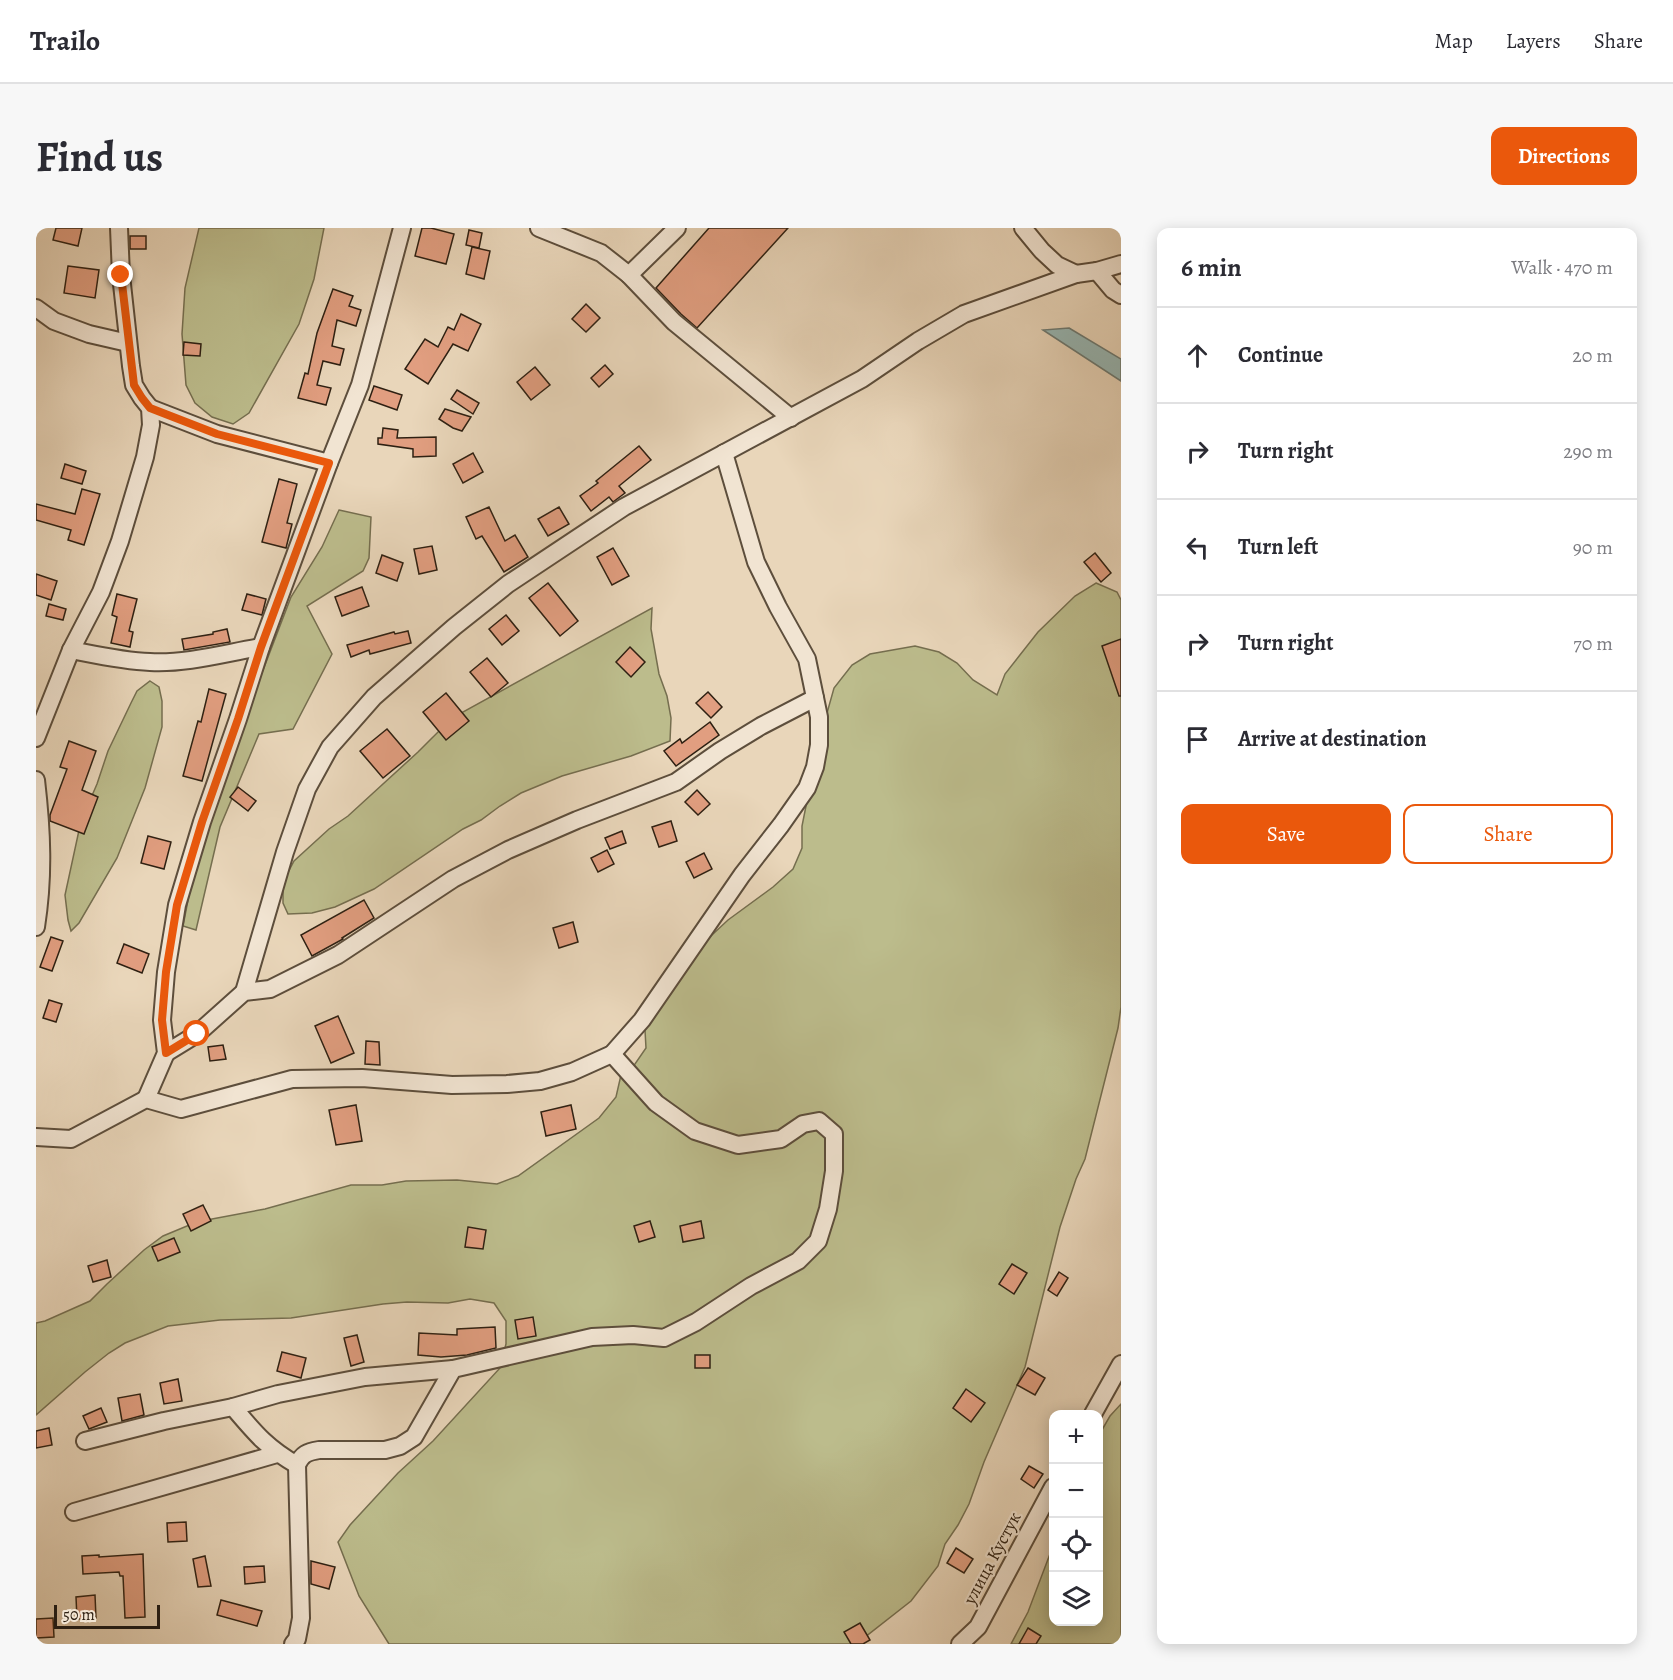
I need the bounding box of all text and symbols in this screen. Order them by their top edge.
text: Trailo [30,22,100,60]
text: Map [1434,27,1473,55]
text: Layers [1506,27,1561,55]
text: Share [1594,27,1643,55]
button: Directions [1491,127,1637,185]
text: Find us [36,128,163,185]
text: 6 min [1181,250,1242,285]
text: Walk · 470 m [1511,254,1613,281]
route end [107,261,133,287]
icon: ahead [1181,339,1214,372]
text: Continue [1238,340,1323,370]
text: 20 m [1572,342,1613,369]
icon: right [1181,435,1214,468]
text: Turn right [1238,436,1334,466]
text: 290 m [1563,438,1613,465]
icon: left [1181,531,1214,564]
text: Turn left [1238,532,1318,562]
text: 90 m [1573,534,1613,561]
icon: right [1181,627,1214,660]
text: Turn right [1238,628,1334,658]
text: 70 m [1573,630,1613,657]
icon: arrive [1181,723,1214,756]
text: Arrive at destination [1238,724,1427,754]
button: Save [1181,804,1391,864]
button: Share [1403,804,1613,864]
route start [183,1020,209,1046]
map controls [1049,1410,1103,1626]
button: + [1049,1410,1103,1464]
button: − [1049,1464,1103,1518]
street label: улица Кустук [957,1508,1026,1609]
button: locate [1049,1518,1103,1572]
button: layers [1049,1572,1103,1626]
scale bar [54,1602,160,1630]
text: 50 m [63,1604,95,1626]

